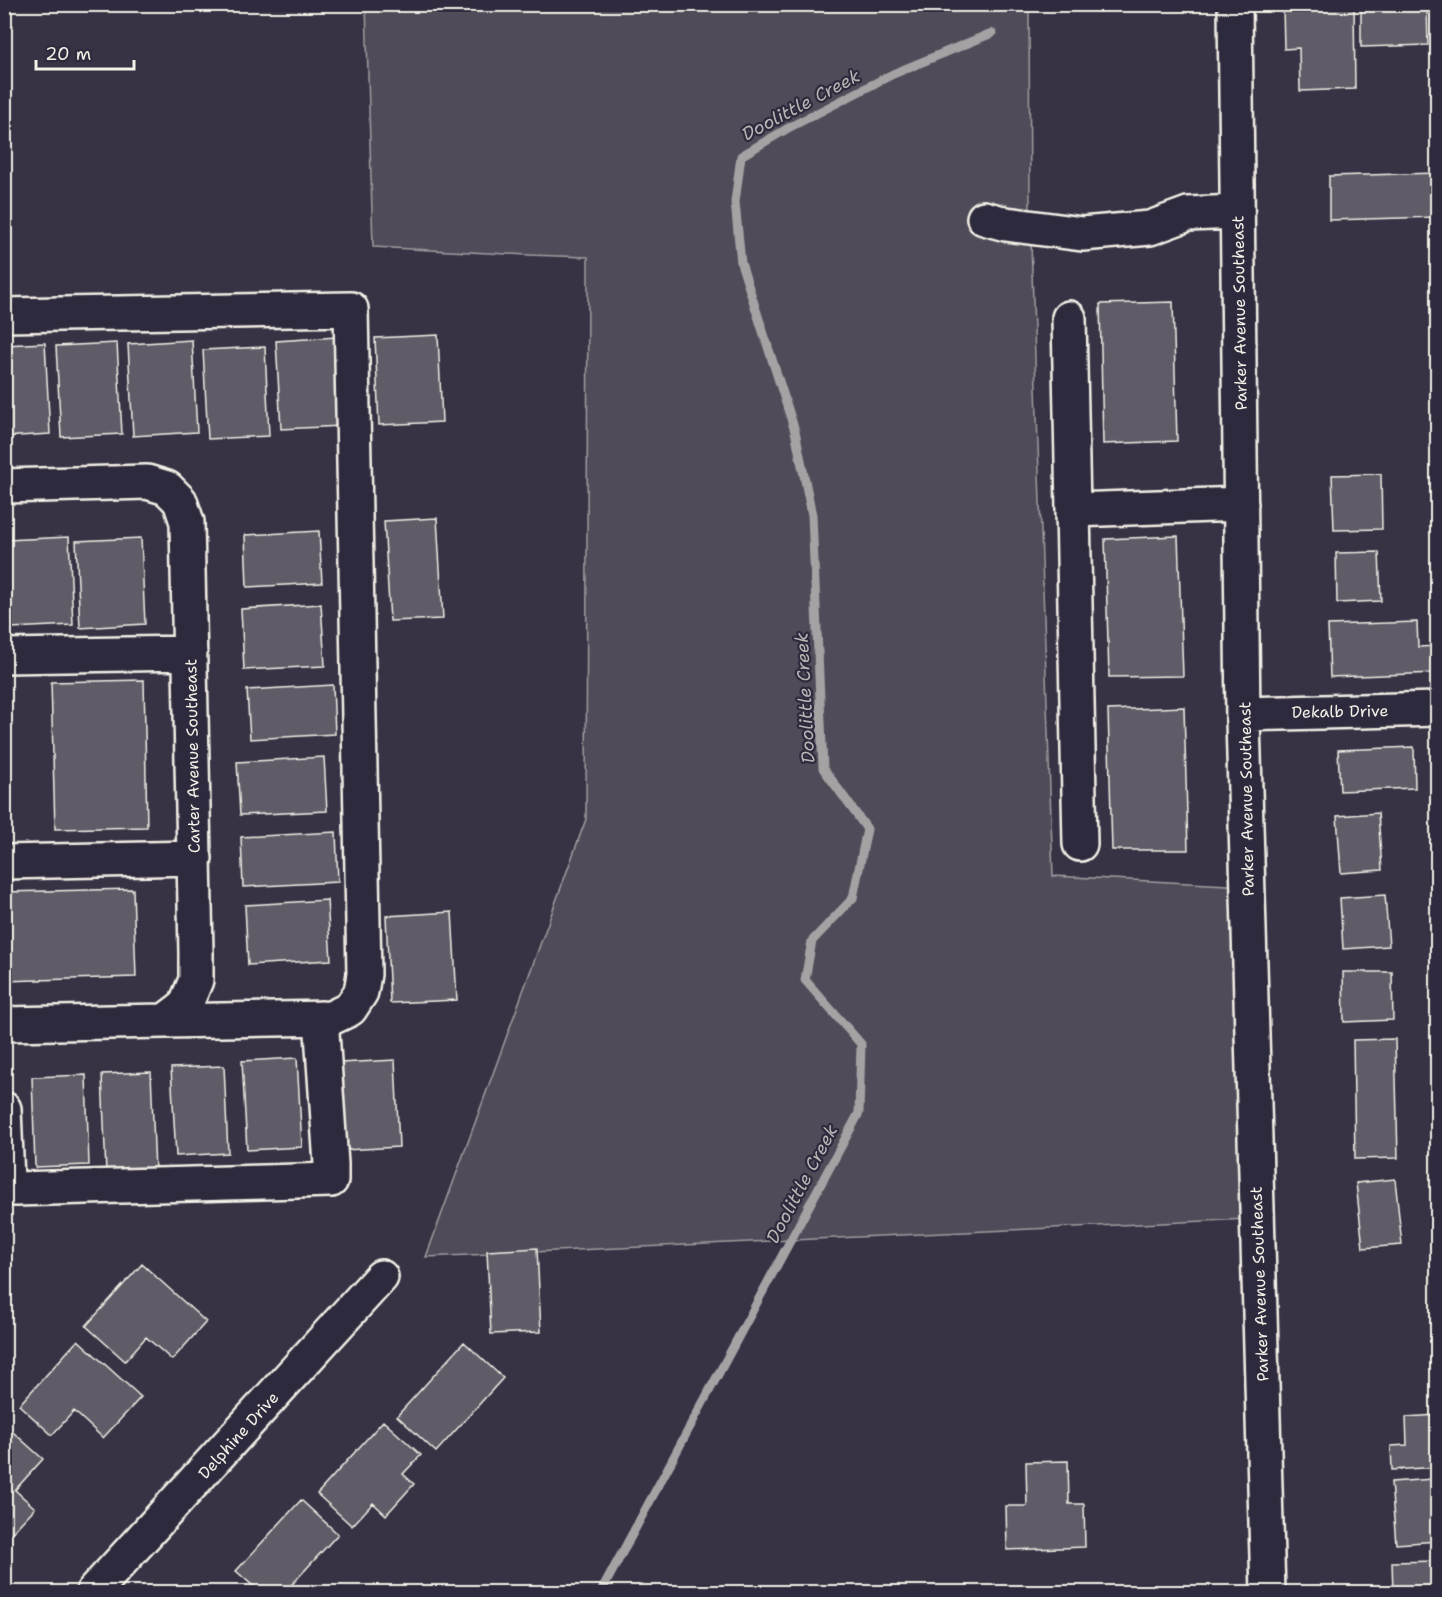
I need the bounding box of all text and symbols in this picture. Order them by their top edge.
scale bar [36,33,134,71]
text: 20 m [45,42,91,66]
water label: Doolittle Creek [738,63,865,146]
street label: Parker Avenue Southeast [1227,215,1252,411]
water label: Doolittle Creek [790,631,820,764]
street label: Carter Avenue Southeast [180,659,205,853]
street label: Dekalb Drive [1291,700,1389,723]
street label: Parker Avenue Southeast [1234,701,1259,897]
water label: Doolittle Creek [761,1120,844,1247]
street label: Parker Avenue Southeast [1246,1186,1273,1382]
street label: Delphine Drive [194,1387,283,1483]

